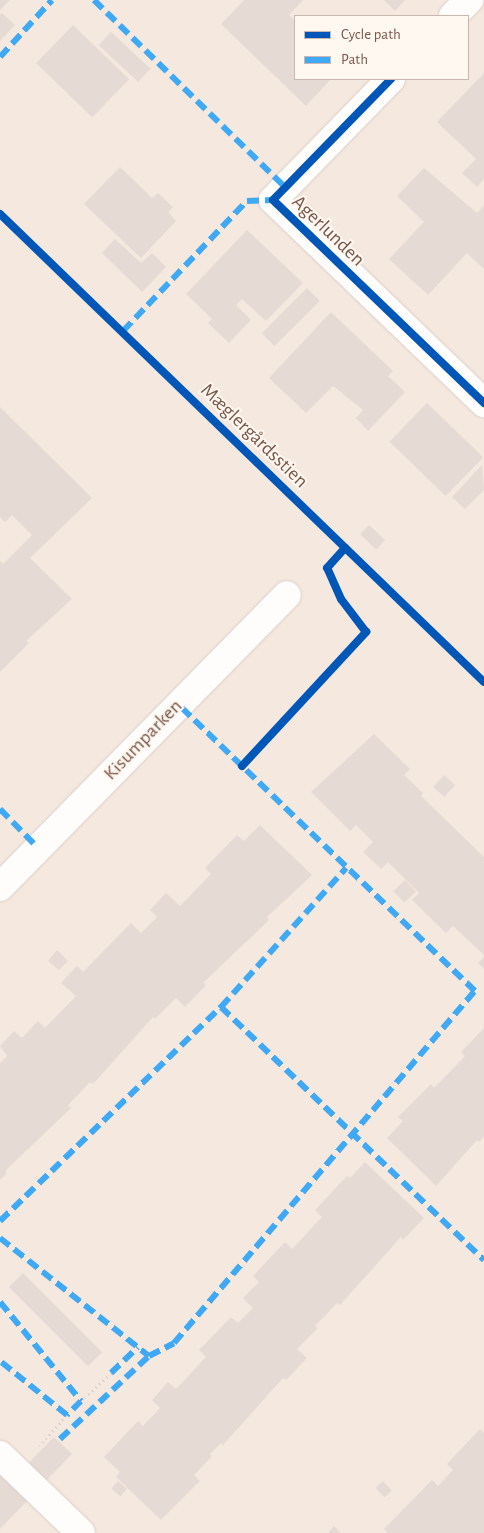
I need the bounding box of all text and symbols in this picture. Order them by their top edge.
legend [294,15,469,80]
text: Cycle path [341,27,401,42]
text: Path [341,52,368,67]
street label: Agerlunden [287,190,369,272]
street label: Mæglergårdsstien [195,379,313,493]
street label: Kisumparken [99,695,187,785]

